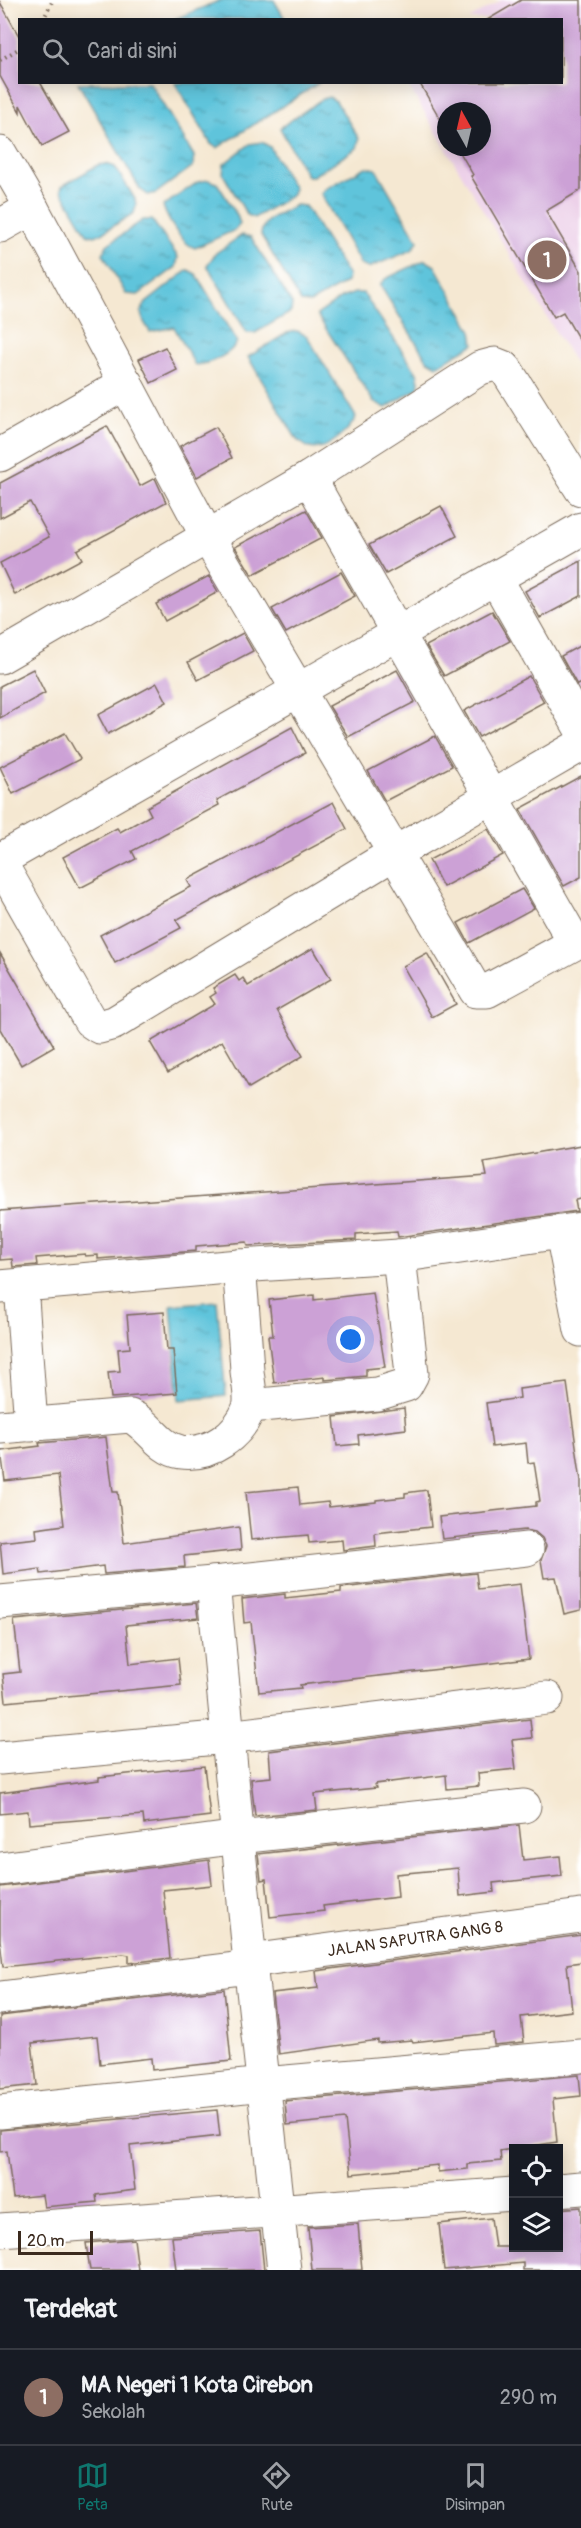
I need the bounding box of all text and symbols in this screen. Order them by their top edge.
search box [18,18,563,84]
icon: search [39,35,72,68]
text: Cari di sini [87,37,177,65]
north arrow [437,102,491,156]
pin: 1 [528,238,566,282]
your location [336,1325,365,1354]
street label: JALAN SAPUTRA GANG 8 [326,1917,504,1961]
map controls [509,2144,563,2252]
button: locate [509,2144,563,2198]
button: layers [509,2198,563,2252]
scale bar [18,2228,93,2256]
text: 20 m [27,2231,65,2251]
text: Terdekat [24,2293,117,2325]
text: MA Negeri 1 Kota Cirebon [81,2371,313,2399]
text: 1 [40,2385,47,2410]
text: 290 m [500,2385,557,2410]
text: Sekolah [81,2399,145,2424]
tab: Peta [76,2459,109,2515]
tab: Rute [260,2459,293,2515]
tab: Disimpan [445,2459,505,2515]

